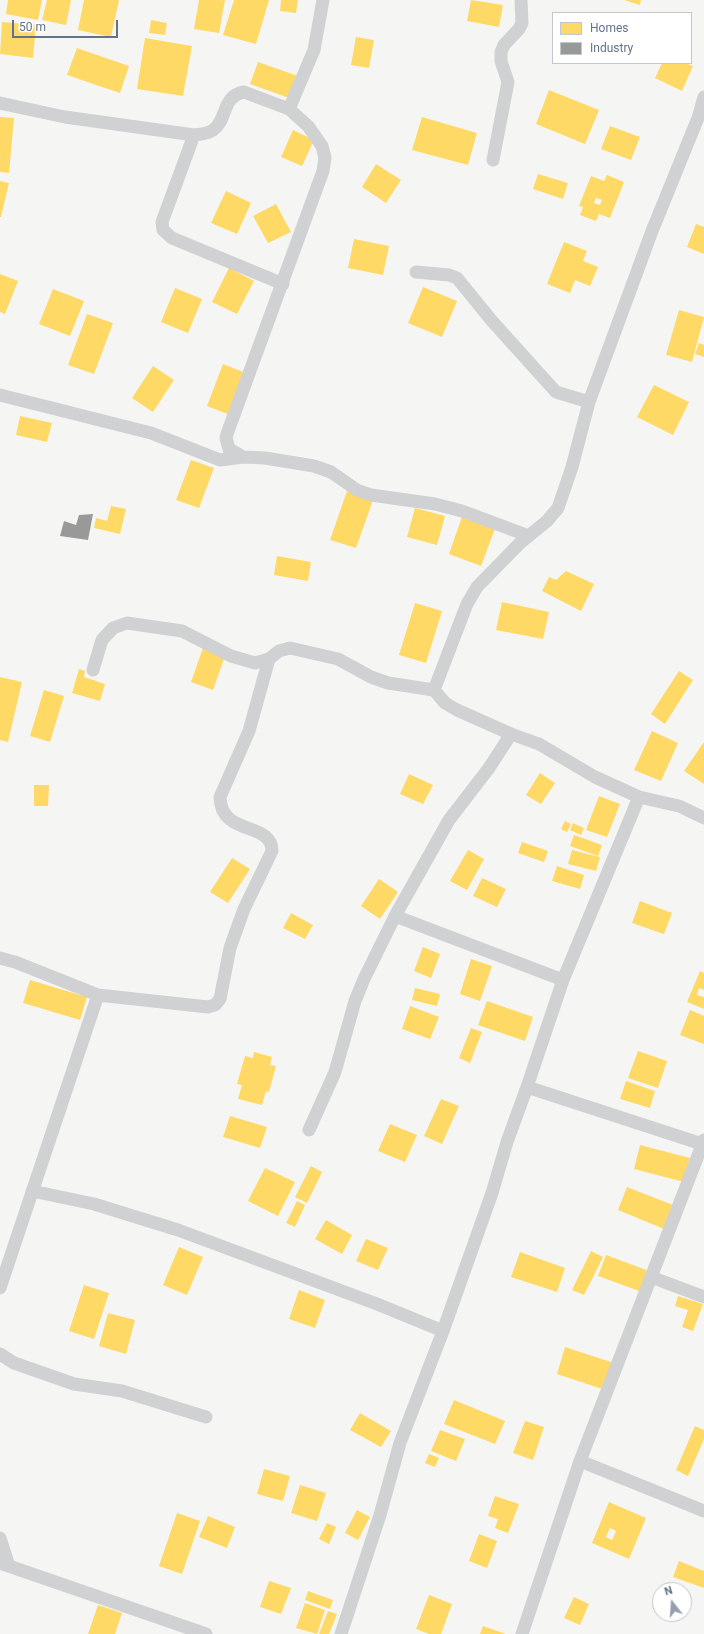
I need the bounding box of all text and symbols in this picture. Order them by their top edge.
scale bar [14,12,120,38]
legend [552,12,692,64]
text: 50 m [19,20,46,34]
text: Homes [590,21,628,35]
text: Industry [590,41,633,55]
north arrow [652,1582,692,1622]
text: N [663,1584,674,1598]

